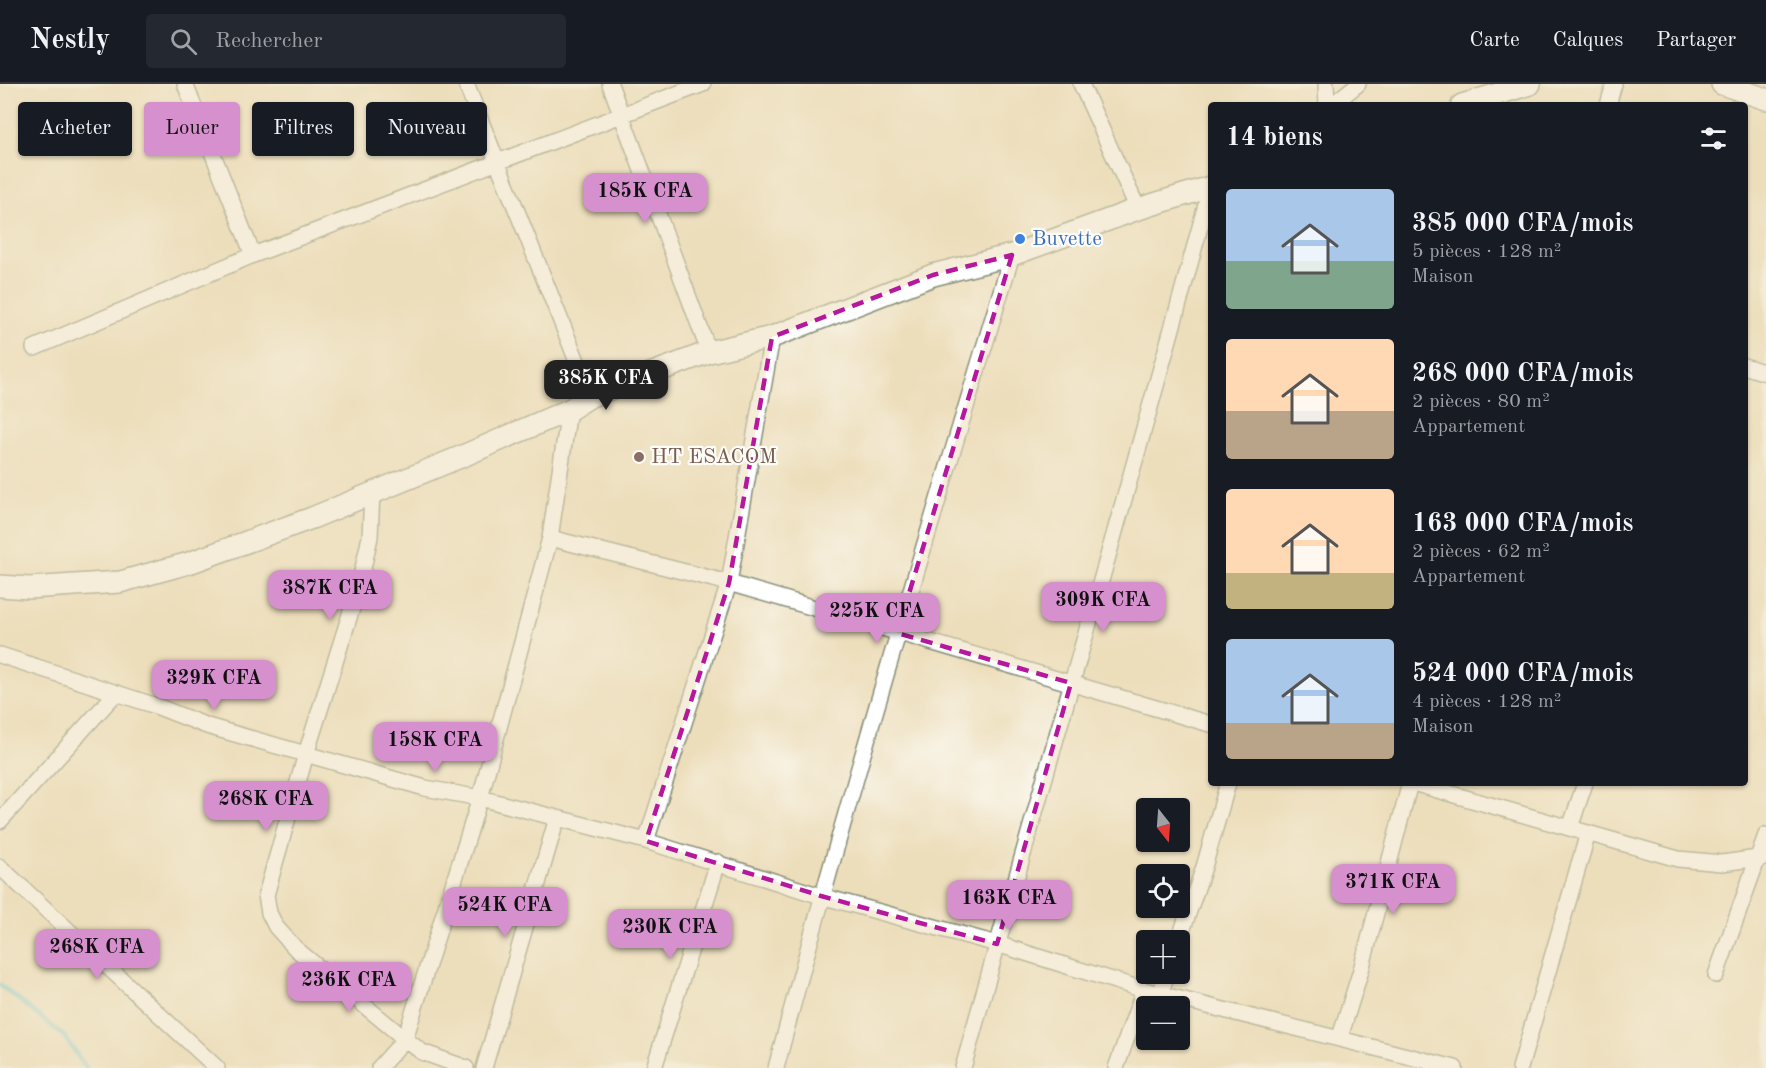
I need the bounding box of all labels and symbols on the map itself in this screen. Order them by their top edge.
pin: 185K CFA [583,173,707,224]
place label: Buvette [1032,229,1102,250]
marker: Buvette [1013,232,1027,246]
pin: 385K CFA [544,360,668,411]
place label: HT ESACOM [651,447,777,468]
marker: HT ESACOM [632,450,646,464]
pin: 387K CFA [268,570,392,621]
pin: 309K CFA [1041,582,1165,633]
pin: 225K CFA [815,593,939,644]
pin: 329K CFA [152,660,276,711]
pin: 158K CFA [373,722,497,773]
pin: 268K CFA [204,781,328,832]
north arrow [1136,798,1190,852]
pin: 371K CFA [1331,864,1455,915]
pin: 163K CFA [947,880,1071,931]
pin: 524K CFA [443,887,567,938]
pin: 230K CFA [608,909,732,960]
pin: 268K CFA [35,929,159,980]
pin: 236K CFA [287,962,411,1013]

